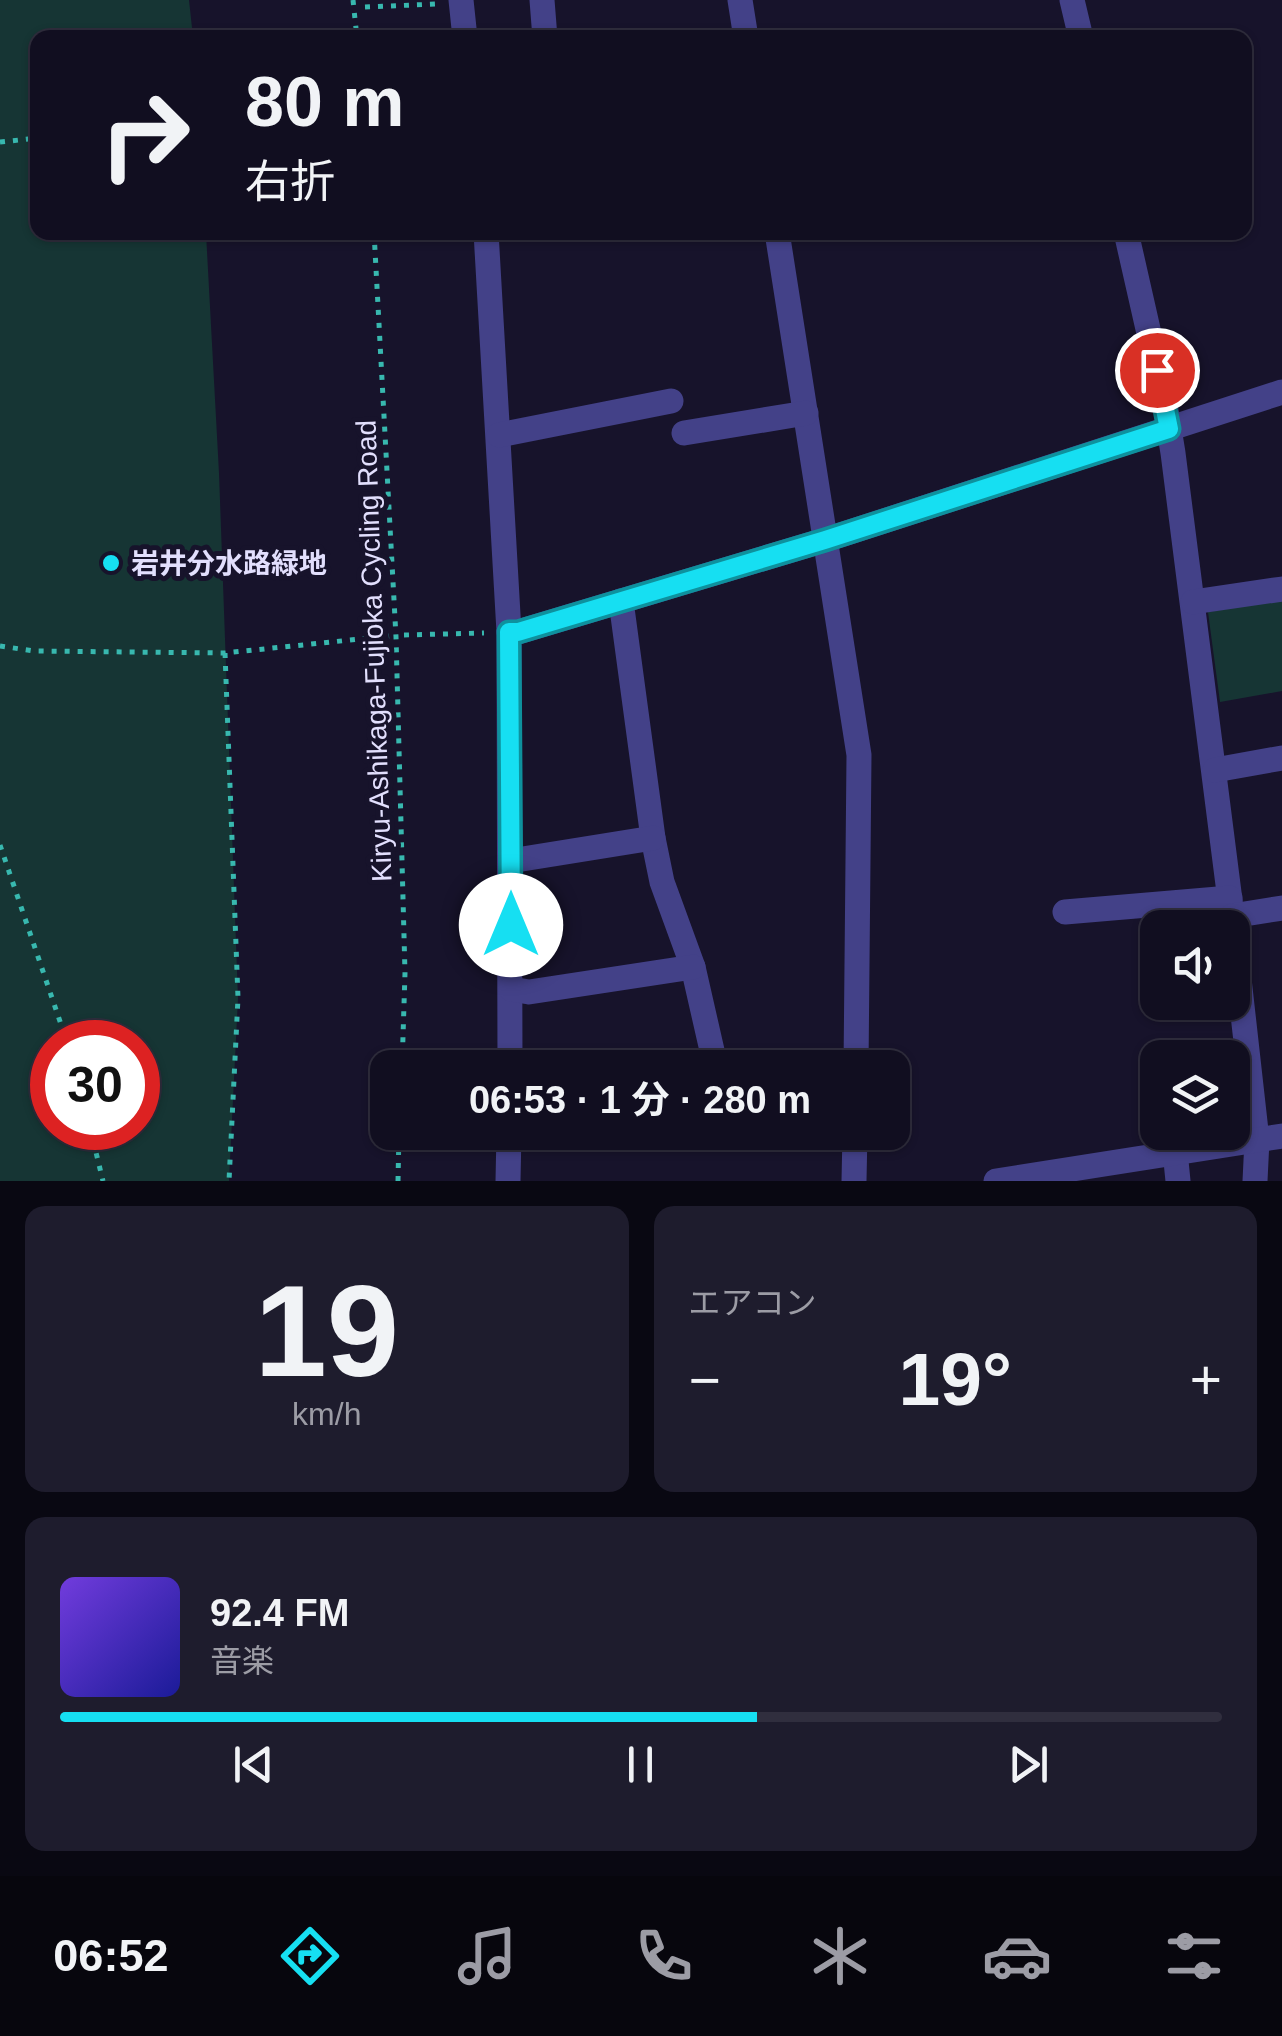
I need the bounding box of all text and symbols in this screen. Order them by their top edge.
text: 80 m [245,63,405,141]
icon: right [80,70,210,200]
text: 右折 [245,156,335,207]
pin [1115,328,1200,413]
icon: arrive [1130,343,1185,398]
street label: Kiryu-Ashikaga-Fujioka Cycling Road [350,419,398,883]
place label: 岩井分水路緑地 [131,548,327,579]
marker: 岩井分水路緑地 [100,552,122,574]
position arrow [459,873,563,977]
map controls [1140,910,1250,1150]
button: sound [1140,910,1250,1020]
speed limit sign: 30 [30,1020,160,1150]
button: layers [1140,1040,1250,1150]
text: 06:53 · 1 分 · 280 m [469,1079,811,1121]
text: 19 [254,1258,399,1404]
text: エアコン [689,1285,817,1321]
text: 19° [899,1337,1012,1421]
text: − [689,1349,721,1411]
text: + [1190,1349,1222,1411]
text: km/h [292,1396,361,1432]
text: 92.4 FM [210,1592,349,1634]
text: 音楽 [210,1643,274,1679]
icon: previous [226,1737,281,1792]
icon: pause [613,1737,668,1792]
icon: next [1001,1737,1056,1792]
icon: directions [275,1921,345,1991]
icon: music [452,1921,522,1991]
icon: phone [629,1921,699,1991]
icon: climate [805,1921,875,1991]
icon: car [982,1921,1052,1991]
icon: filters [1159,1921,1229,1991]
text: 06:52 [53,1930,168,1981]

